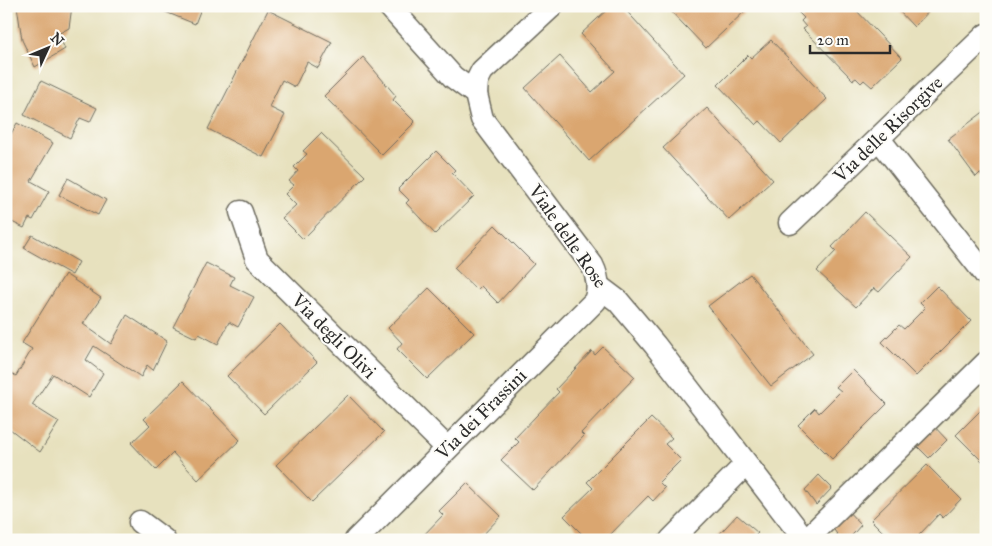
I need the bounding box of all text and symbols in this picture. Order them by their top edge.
north arrow [22,22,72,72]
scale bar [810,22,890,54]
text: N [47,29,67,50]
text: 20 m [817,31,849,49]
street label: Via delle Risorgive [828,71,948,188]
street label: Viale delle Rose [523,179,612,292]
street label: Via degli Olivi [285,288,381,384]
street label: Via dei Frassini [430,364,531,465]

